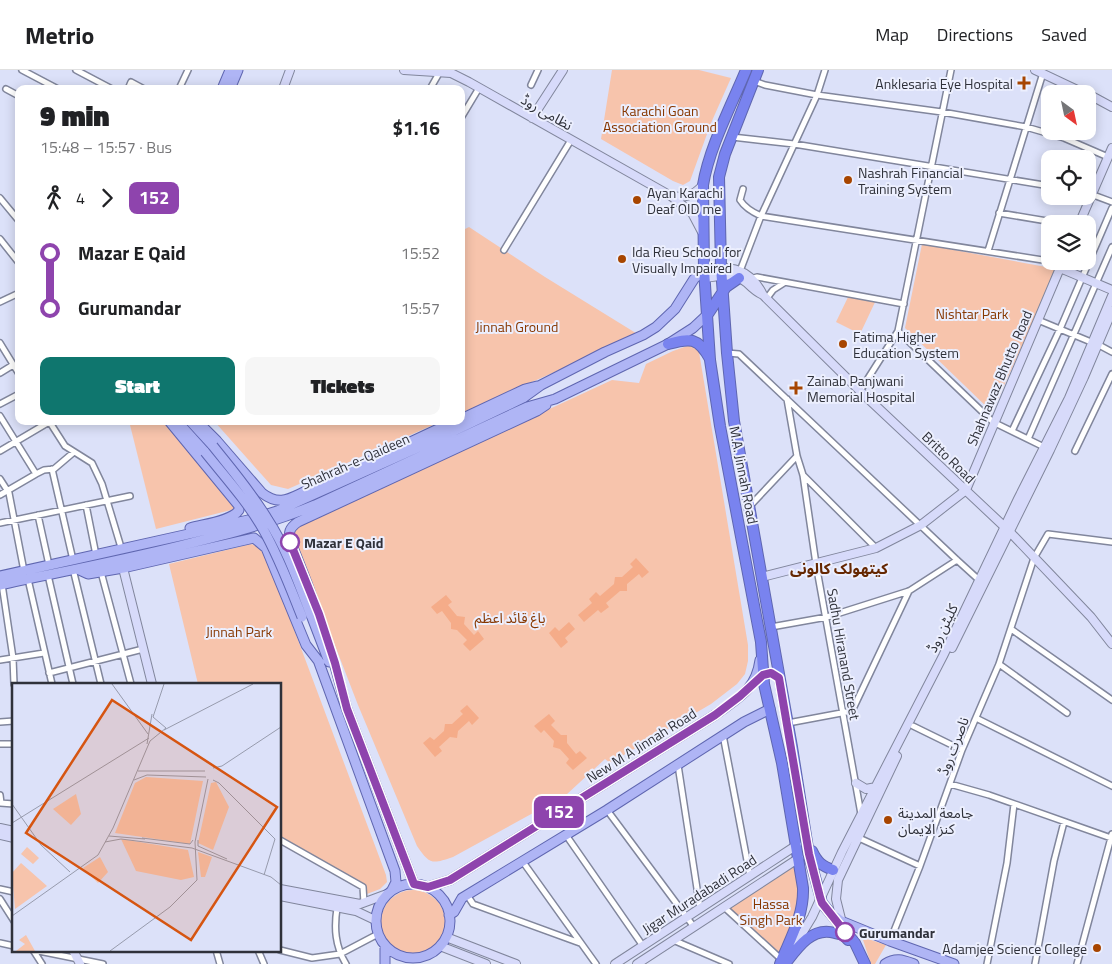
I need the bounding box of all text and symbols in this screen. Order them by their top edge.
text: Metrio [25,17,94,53]
text: Map [875,21,909,48]
text: Directions [937,21,1013,48]
text: Saved [1041,21,1087,48]
place label: Anklesaria Eye Hospital [875,73,1013,94]
marker: Anklesaria Eye Hospital [1017,76,1031,90]
north arrow [1041,85,1096,140]
map controls [1041,85,1096,270]
street label: نظامی روڈ [517,89,577,135]
text: 9 min [40,94,110,137]
park label: Karachi Goan Association Ground [603,100,717,137]
text: $1.16 [393,113,440,142]
text: 15:48 – 15:57 · Bus [40,135,172,159]
button: locate [1041,150,1096,205]
place label: Nashrah Financial Training System [858,162,963,199]
marker: Nashrah Financial Training System [842,174,854,186]
place label: Ayan Karachi Deaf OID me [647,182,723,219]
icon: walk [40,184,68,212]
icon: forward [93,184,121,212]
text: 152 [139,184,169,211]
text: 4 [76,186,85,210]
marker: Ayan Karachi Deaf OID me [631,194,643,206]
button: layers [1041,215,1096,270]
text: Mazar E Qaid [78,238,186,267]
text: 15:52 [401,241,440,265]
place label: Ida Rieu School for Visually Impaired [632,241,741,278]
marker: Ida Rieu School for Visually Impaired [616,253,628,265]
text: Gurumandar [78,293,181,322]
text: 15:57 [401,296,440,320]
park label: Nishtar Park [935,303,1009,324]
street label: Shahnawaz Bhutto Road [961,307,1037,449]
park label: Jinnah Ground [476,316,558,337]
place label: Fatima Higher Education System [853,326,959,363]
marker: Fatima Higher Education System [837,338,849,350]
button: Start [40,357,235,415]
button: Tickets [245,357,440,415]
place label: Zainab Panjwani Memorial Hospital [807,370,915,407]
marker: Zainab Panjwani Memorial Hospital [789,381,803,395]
street label: M.A. Jinnah Road [724,424,764,526]
street label: Britto Road [918,426,980,488]
street label: Shahrah-e-Qaideen [297,428,413,494]
marker: Mazar E Qaid [280,532,300,552]
place label: Mazar E Qaid [304,532,383,553]
district label: کیتھولک کالونی [790,557,888,580]
street label: Sadhu Hiranand Street [822,587,866,721]
street label: کلیٹن روڈ [921,600,963,656]
park label: باغ قائد اعظم [475,607,546,629]
park label: Jinnah Park [206,621,273,642]
inset map [12,683,281,952]
street label: New M A Jinnah Road [582,703,700,787]
street label: ناصرت روڈ [932,714,974,778]
line badge: 152 [530,796,588,828]
text: 152 [544,798,574,825]
place label: جامعة المدينة كنز الايمان [898,802,973,839]
marker: جامعة المدينة كنز الايمان [882,814,894,826]
street label: Jigar Muradabadi Road [638,849,760,939]
park label: Hassa Singh Park [740,893,803,930]
marker: Gurumandar [835,922,855,942]
place label: Gurumandar [859,922,935,943]
place label: Adamjee Science College [942,938,1087,959]
marker: Adamjee Science College [1091,942,1103,954]

